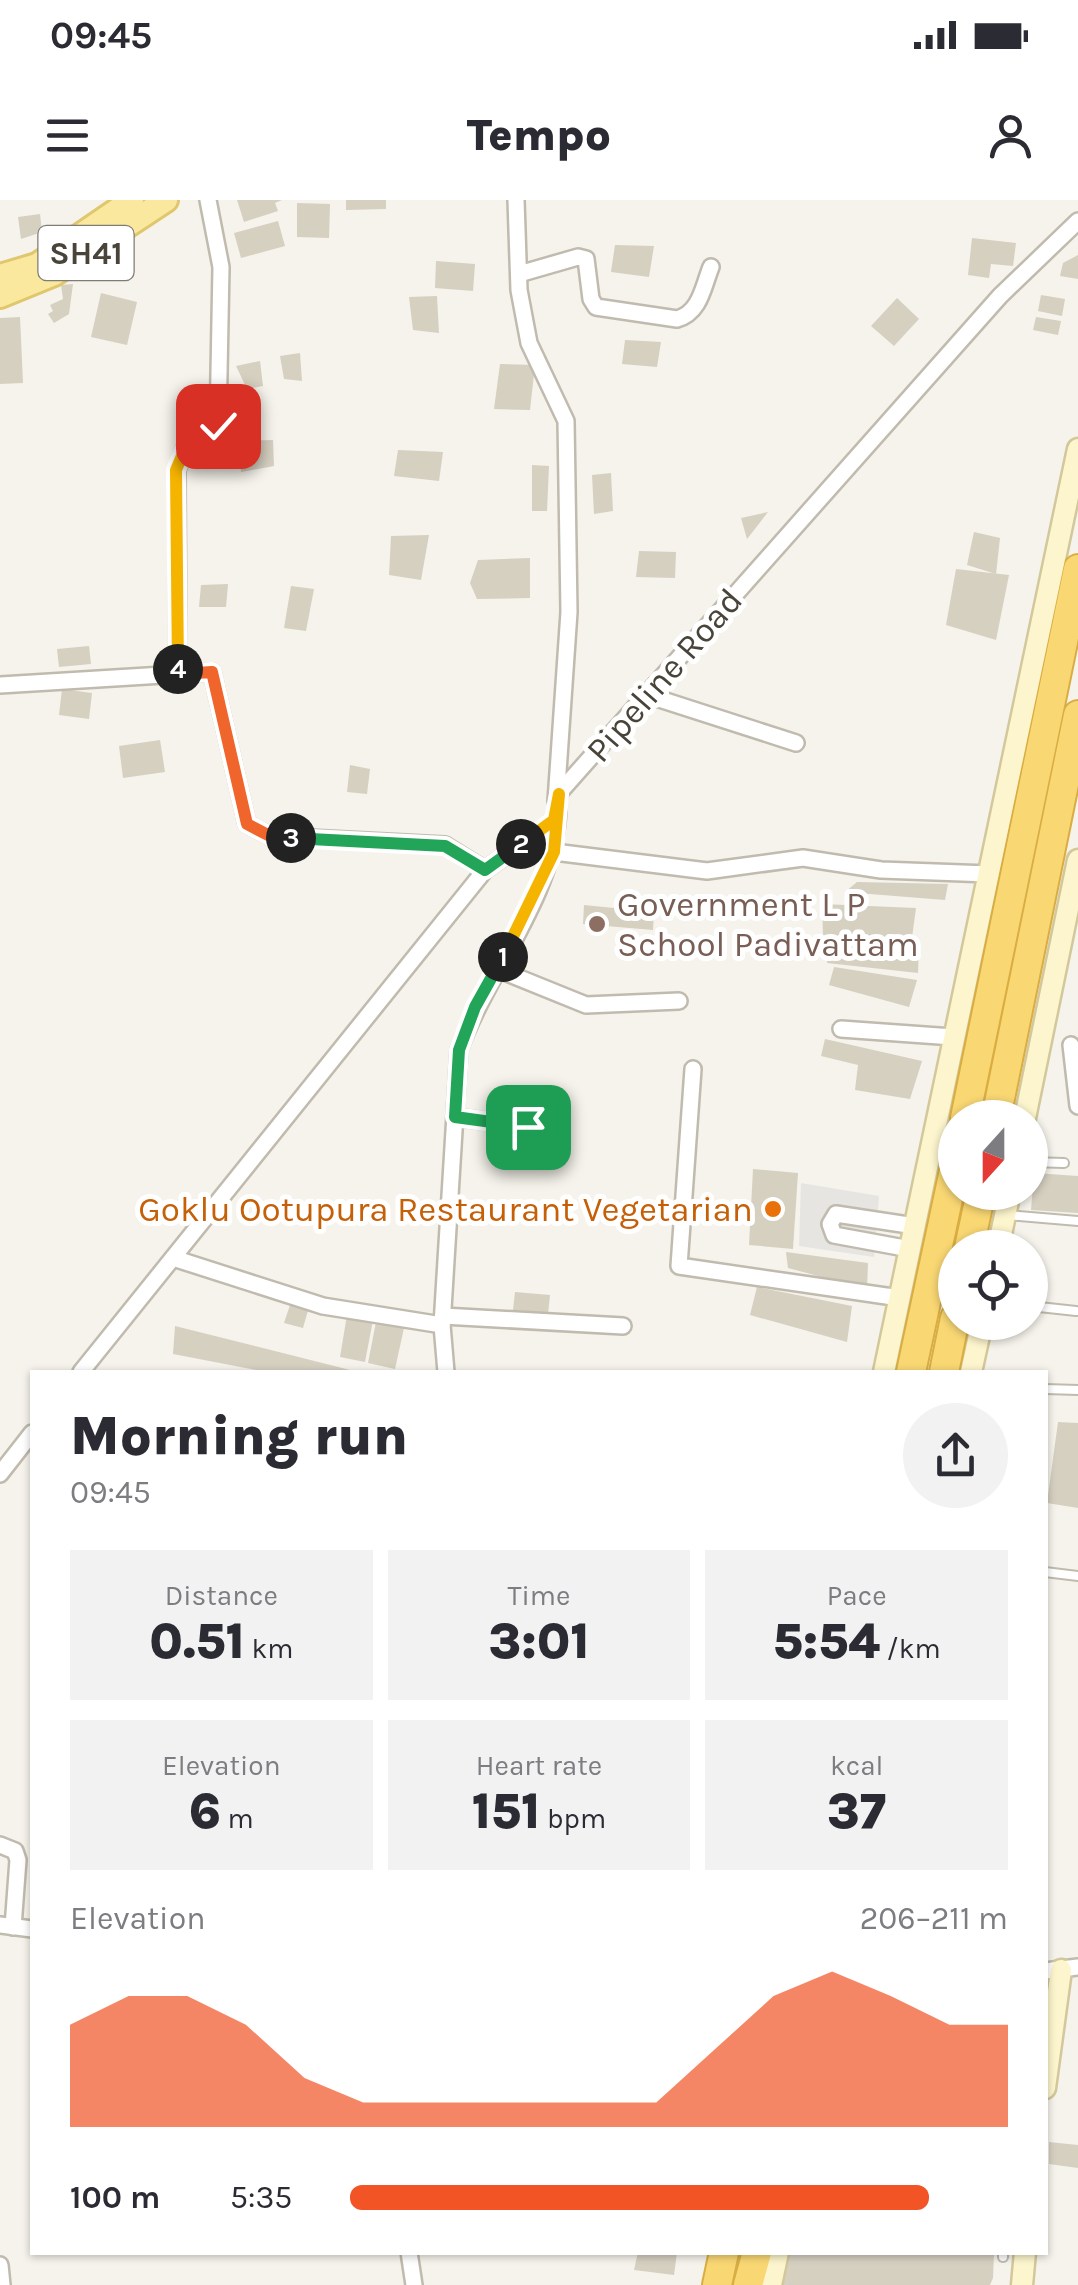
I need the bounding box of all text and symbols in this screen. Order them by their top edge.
text: 09:45 [50,13,152,58]
icon: menu [40,108,95,163]
icon: person [983,108,1038,163]
text: Tempo [467,109,611,161]
road number: SH41 [38,226,134,280]
pin [176,384,261,469]
icon: check [191,399,246,454]
street label: Pipeline Road [578,580,751,770]
pin: 4 [153,644,203,694]
text: 4 [170,652,186,685]
pin: 3 [266,813,316,863]
pin: 2 [496,819,546,869]
text: 3 [282,821,300,854]
text: 2 [513,827,529,860]
place label: Government L P School Padivattam [617,884,919,965]
marker: Government L P School Padivattam [586,913,608,935]
pin: 1 [478,932,528,982]
text: 1 [498,940,508,973]
pin [486,1085,571,1170]
icon: arrive [501,1100,556,1155]
north arrow [938,1100,1048,1210]
map controls [938,1100,1048,1340]
place label: Goklu Ootupura Restaurant Vegetarian [138,1189,753,1230]
marker: Goklu Ootupura Restaurant Vegetarian [762,1198,784,1220]
button: locate [938,1230,1048,1340]
button: share [903,1403,1008,1508]
text: Morning run [70,1404,408,1468]
text: 09:45 [70,1474,151,1511]
text: Distance [165,1579,278,1612]
text: Time [508,1579,570,1612]
text: Pace [827,1579,887,1612]
text: 0.51 [149,1612,245,1671]
text: 3:01 [488,1612,590,1671]
text: 5:54 [773,1612,880,1671]
text: km [245,1632,293,1665]
text: /km [880,1632,941,1665]
text: Elevation [162,1749,281,1782]
text: Heart rate [476,1749,602,1782]
text: kcal [830,1749,883,1782]
text: 6 [189,1782,221,1841]
text: 151 [472,1782,540,1841]
text: 37 [827,1782,886,1841]
text: m [221,1802,254,1835]
text: bpm [540,1802,606,1835]
text: Elevation [70,1900,205,1937]
text: 206–211 m [860,1900,1008,1937]
text: 100 m [70,2179,160,2216]
text: 5:35 [230,2179,292,2216]

